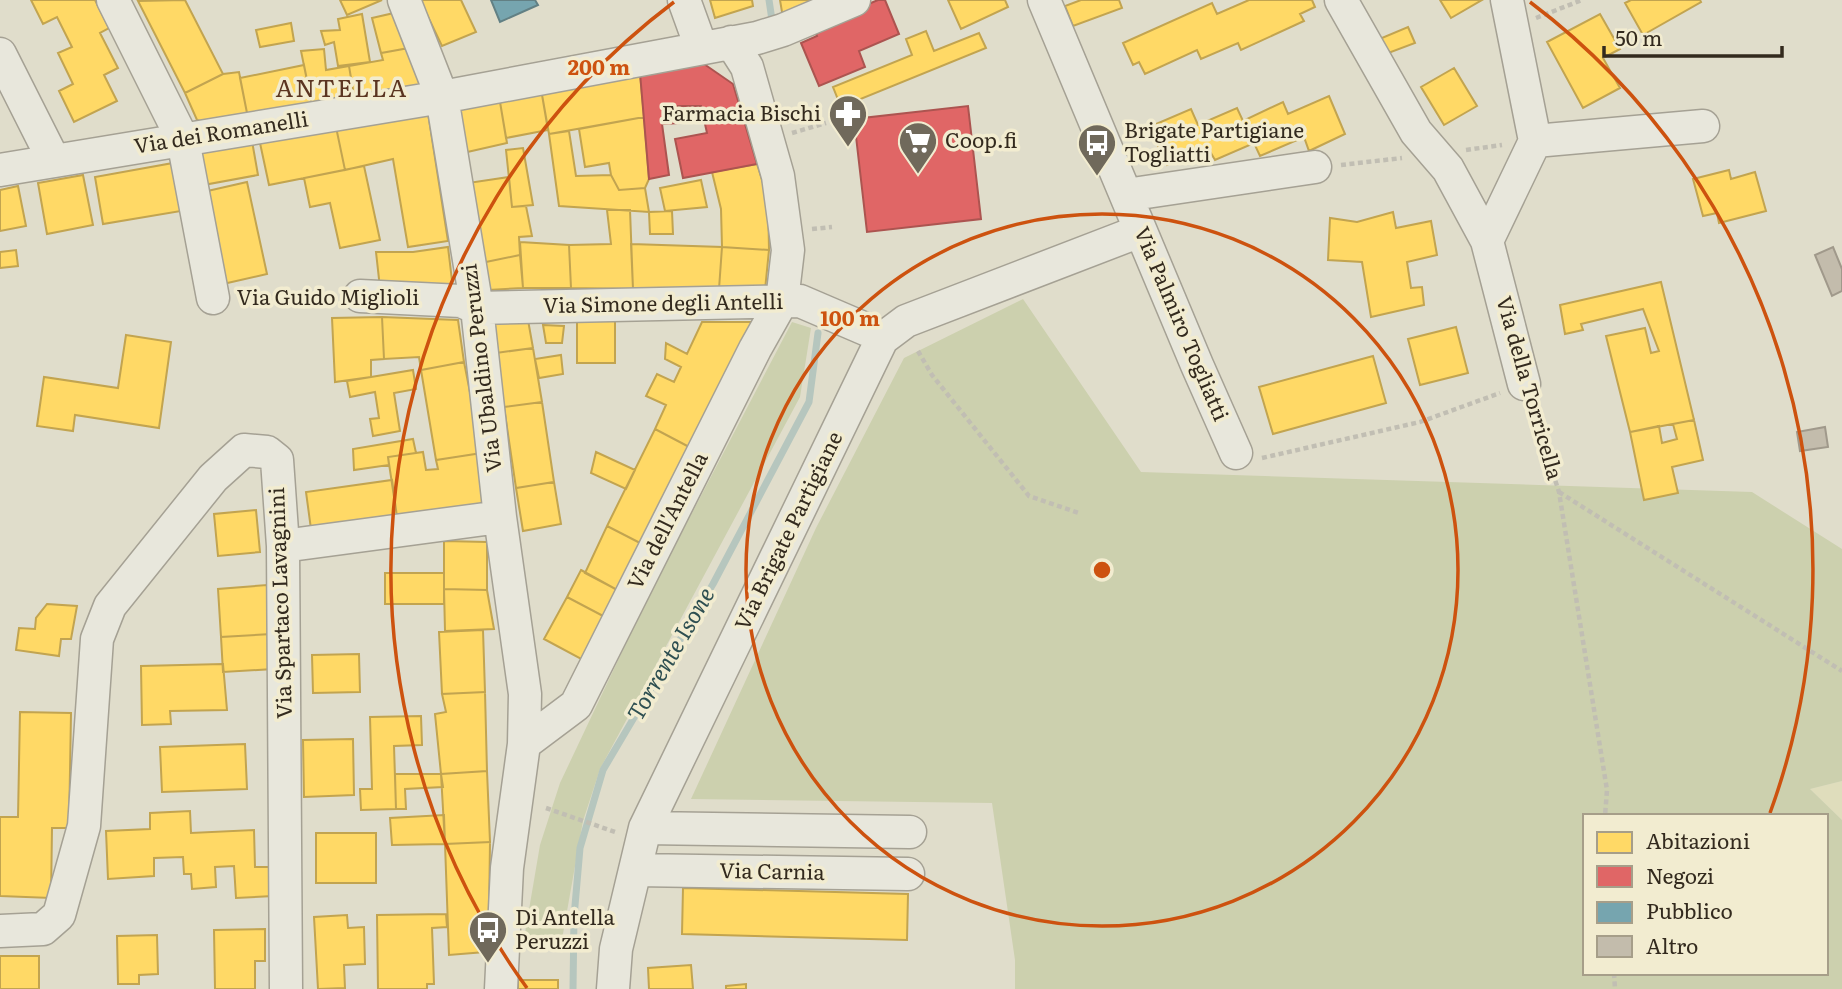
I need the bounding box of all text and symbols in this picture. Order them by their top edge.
scale bar [1604,14,1783,58]
text: 50 m [1615,21,1662,52]
text: 200 m [568,50,630,81]
district label: ANTELLA [276,69,408,104]
pharmacy icon: Farmacia Bischi [827,93,869,148]
place label: Farmacia Bischi [662,96,821,127]
street label: Via dei Romanelli [131,101,310,160]
place label: Brigate Partigiane Togliatti [1124,113,1304,168]
supermarket icon: Coop.fi [897,120,939,175]
bus stop icon: Brigate Partigiane Togliatti [1076,122,1118,177]
place label: Coop.fi [945,123,1017,154]
street label: Via Palmiro Togliatti [1128,221,1238,425]
street label: Via Ubaldino Peruzzi [451,262,508,474]
street label: Via Guido Miglioli [237,280,419,311]
street label: Via Simone degli Antelli [543,284,783,319]
street label: Via della Torricella [1490,292,1573,483]
text: 100 m [820,301,880,332]
street label: Via Brigate Partigiane [725,425,848,635]
street label: Via dell'Antella [618,445,714,594]
street label: Via Spartaco Lavagnini [259,487,298,719]
centre of rings [1090,558,1114,582]
water label: Torrente Isone [617,580,721,726]
legend [1583,814,1828,975]
text: Abitazioni [1646,824,1750,855]
street label: Via Carnia [719,853,826,886]
text: Negozi [1646,859,1714,890]
text: Pubblico [1646,894,1733,925]
place label: Di Antella Peruzzi [515,900,616,955]
bus stop icon: Di Antella Peruzzi [467,909,509,964]
text: Altro [1646,929,1698,960]

